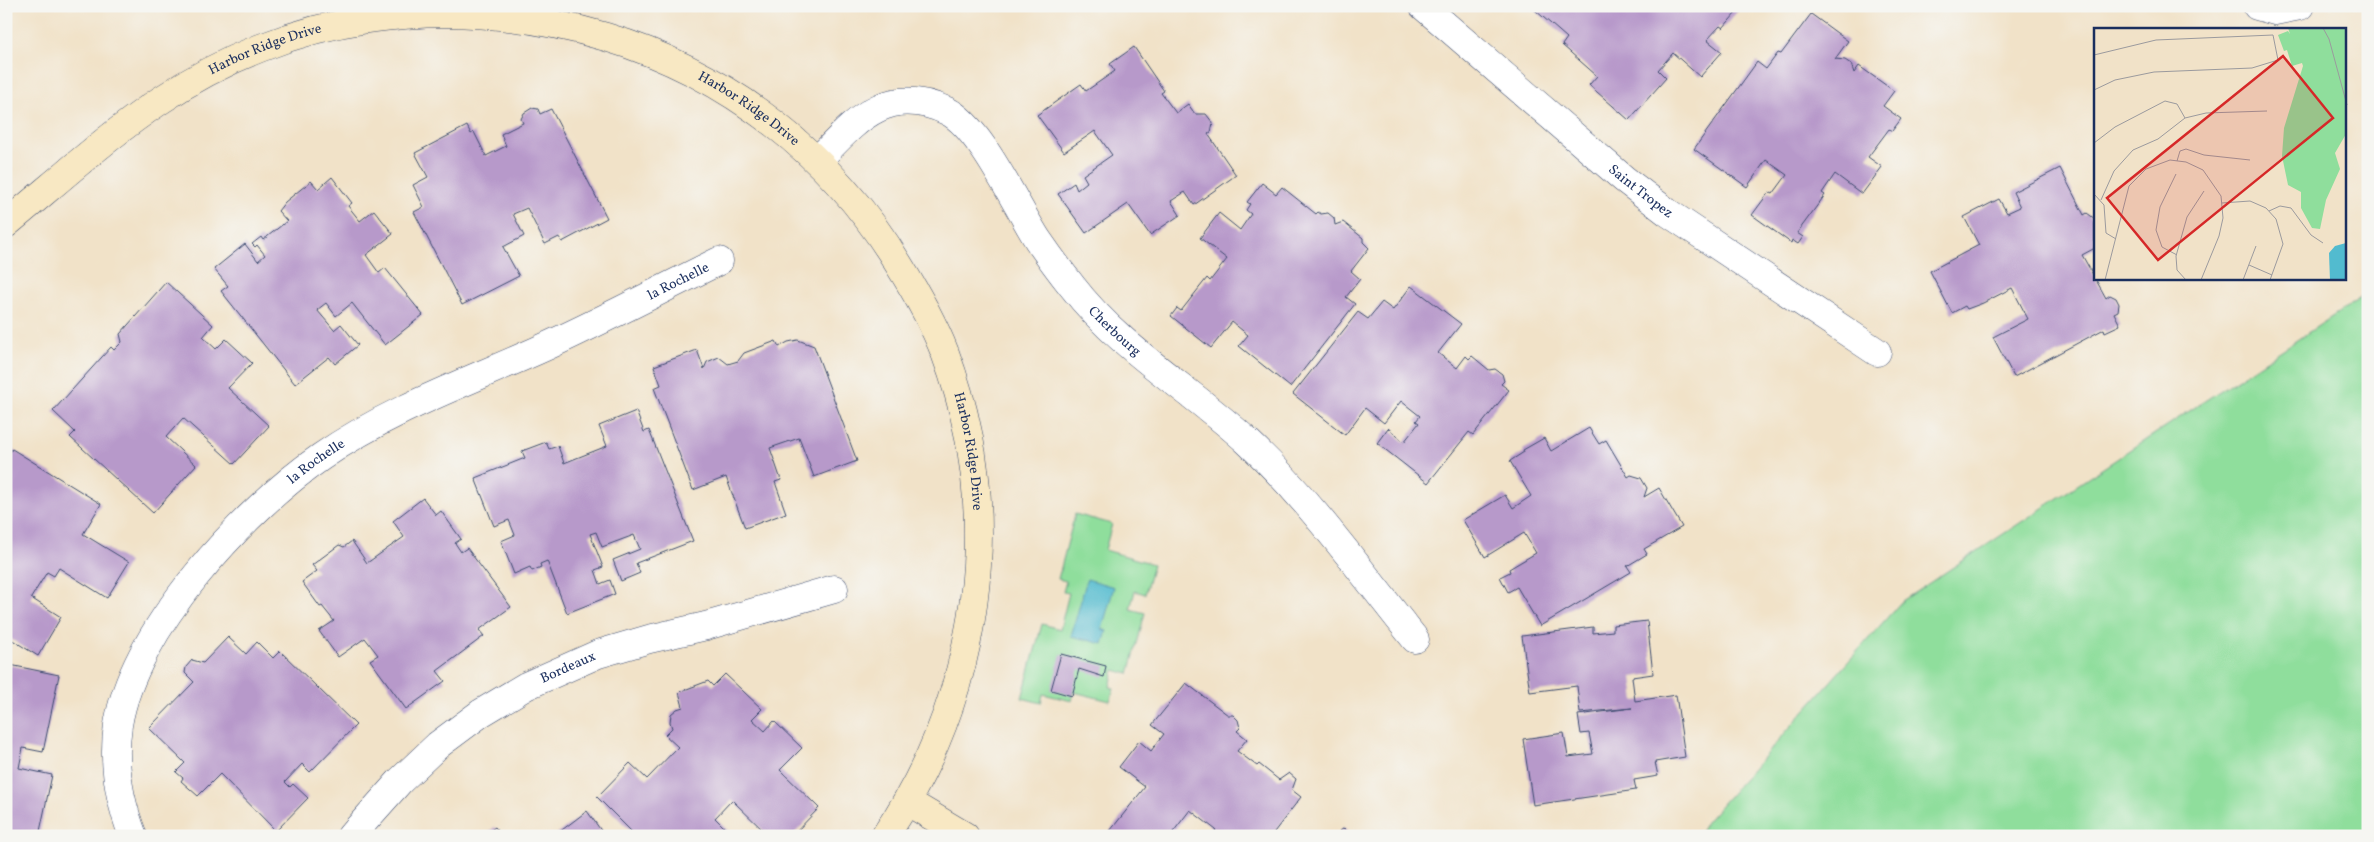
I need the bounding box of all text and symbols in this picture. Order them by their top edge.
street label: Harbor Ridge Drive [205,19,324,80]
inset map [2094,28,2346,280]
street label: Harbor Ridge Drive [695,67,804,151]
street label: Saint Tropez [1604,160,1677,223]
street label: la Rochelle [644,258,713,305]
street label: Cherbourg [1084,302,1145,361]
street label: Harbor Ridge Drive [949,390,987,511]
street label: la Rochelle [283,434,349,488]
street label: Bordeaux [537,647,599,688]

